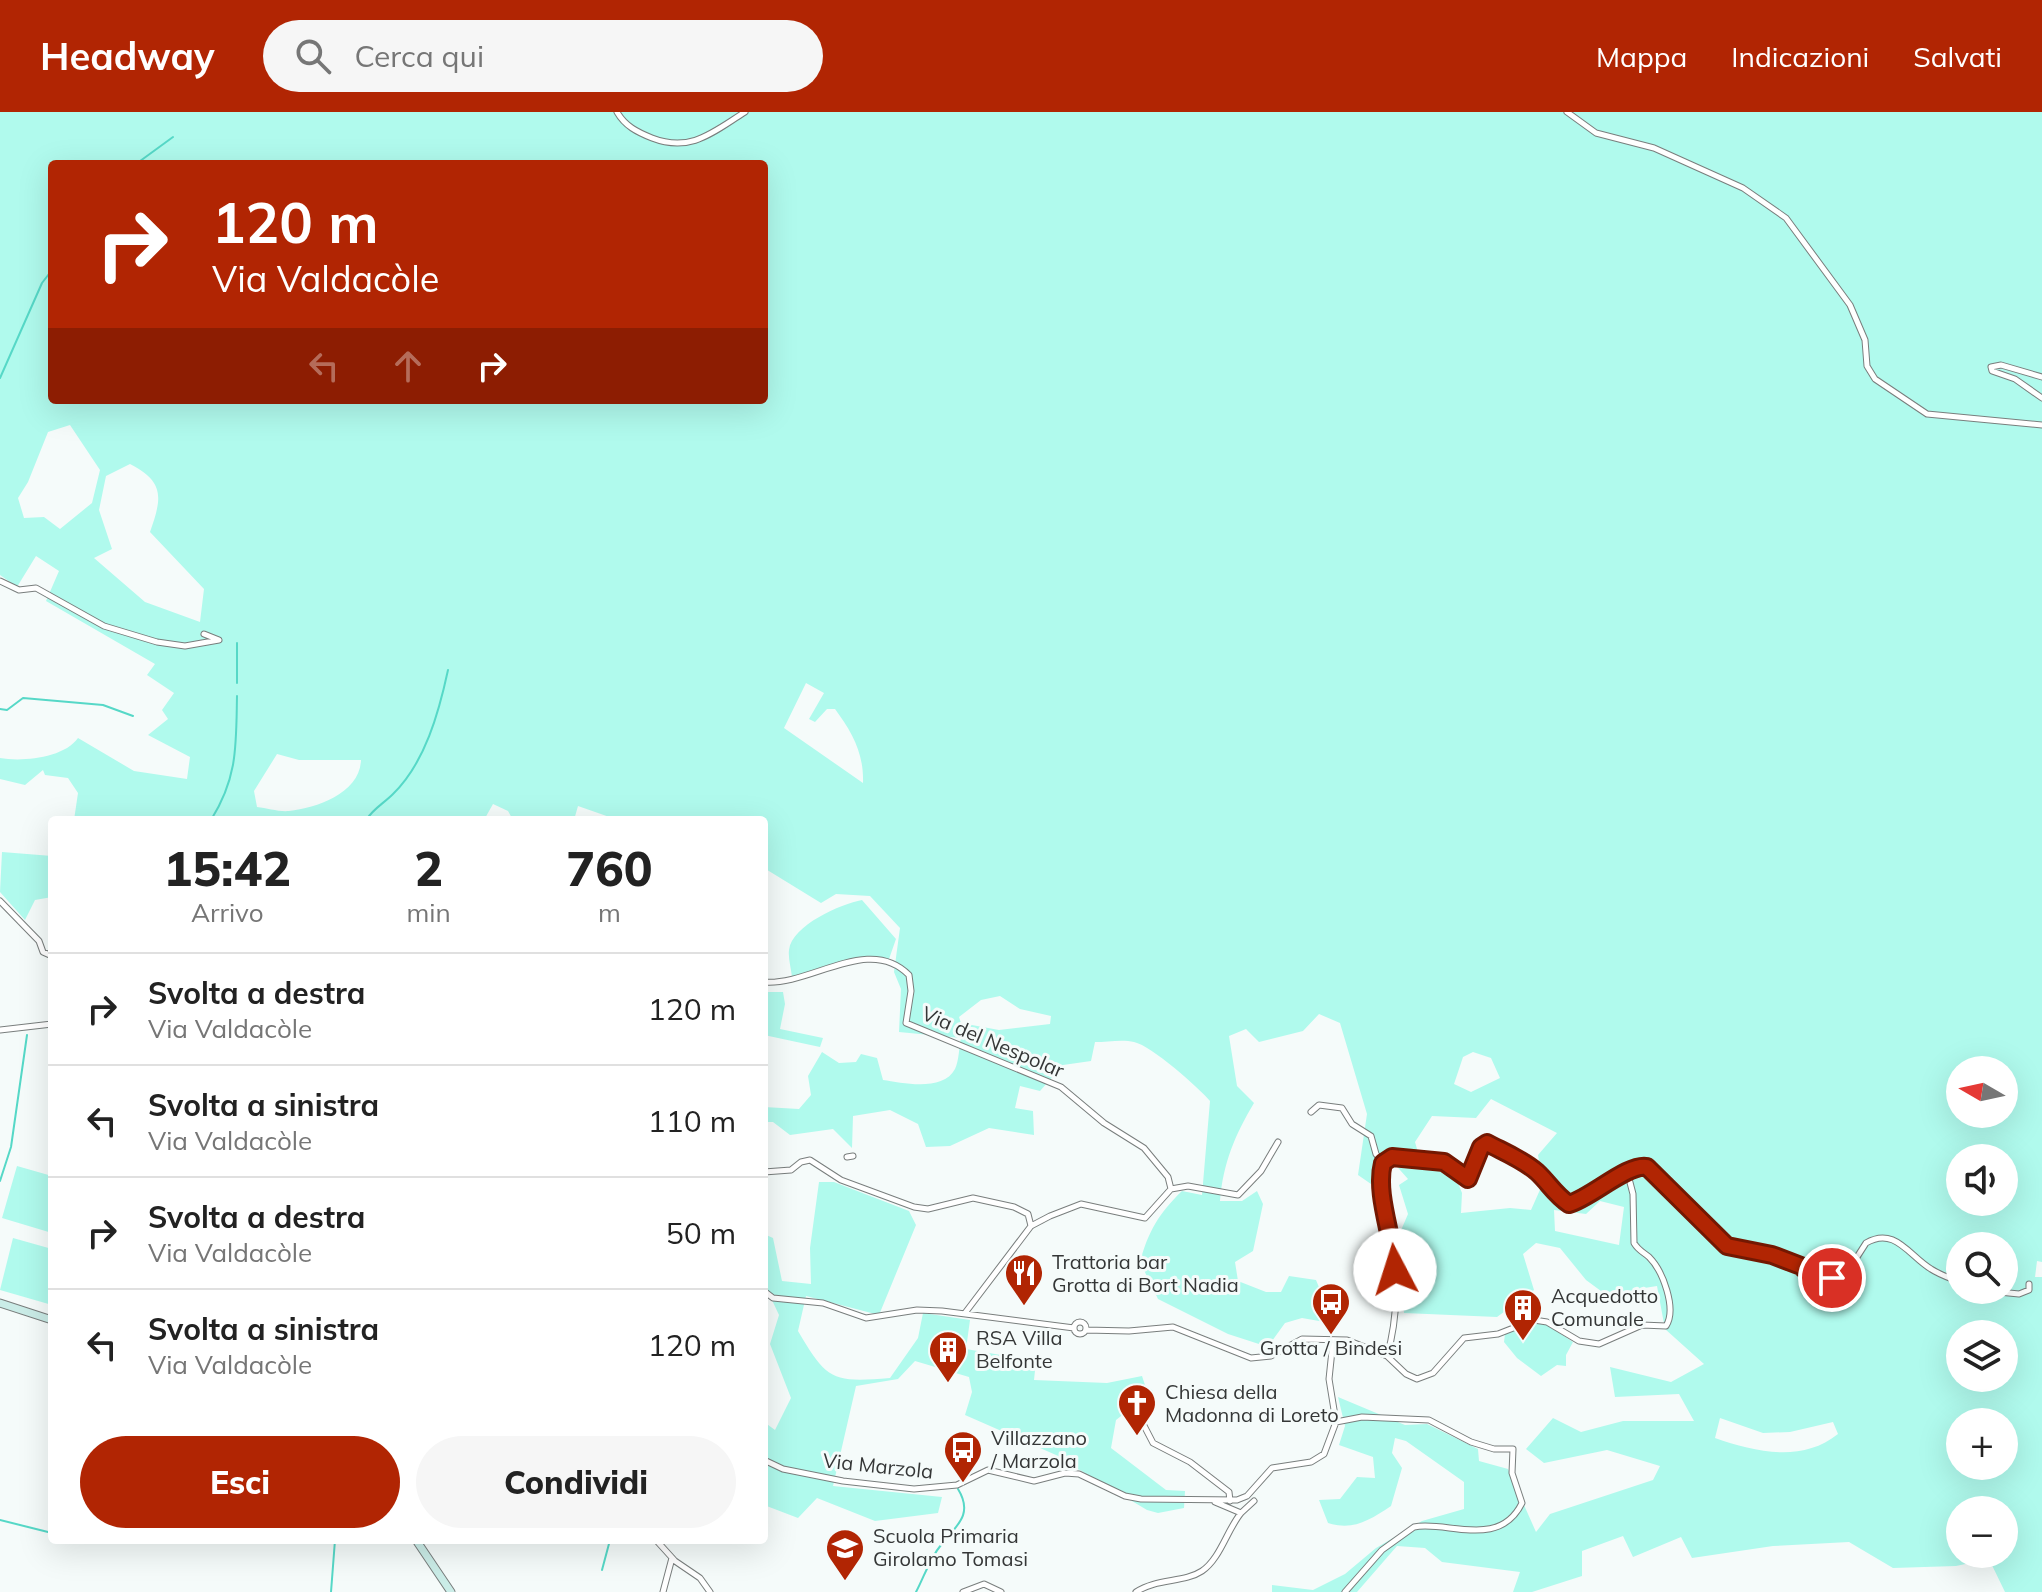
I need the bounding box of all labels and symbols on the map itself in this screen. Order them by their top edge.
street label: Via del Nespolar [918,1000,1069,1083]
north arrow [1946,1056,2018,1128]
position arrow [1353,1228,1437,1312]
pin [1798,1244,1866,1312]
place label: Trattoria bar Grotta di Bort Nadia [1052,1249,1239,1297]
restaurant icon: Trattoria bar Grotta di Bort Nadia [1003,1252,1045,1307]
bus stop icon: Grotta / Bindesi [1310,1281,1352,1336]
place label: Acquedotto Comunale [1551,1283,1658,1331]
building icon: Acquedotto Comunale [1502,1287,1544,1342]
place label: RSA Villa Belfonte [976,1325,1062,1373]
building icon: RSA Villa Belfonte [927,1329,969,1384]
place label: Grotta / Bindesi [1260,1335,1402,1360]
place label: Chiesa della Madonna di Loreto [1165,1379,1339,1427]
church icon: Chiesa della Madonna di Loreto [1116,1382,1158,1437]
place label: Villazzano / Marzola [990,1425,1087,1473]
bus stop icon: Villazzano / Marzola [942,1429,984,1484]
street label: Via Marzola [822,1447,934,1484]
place label: Scuola Primaria Girolamo Tomasi [873,1523,1028,1571]
school or university icon: Scuola Primaria Girolamo Tomasi [824,1527,866,1582]

